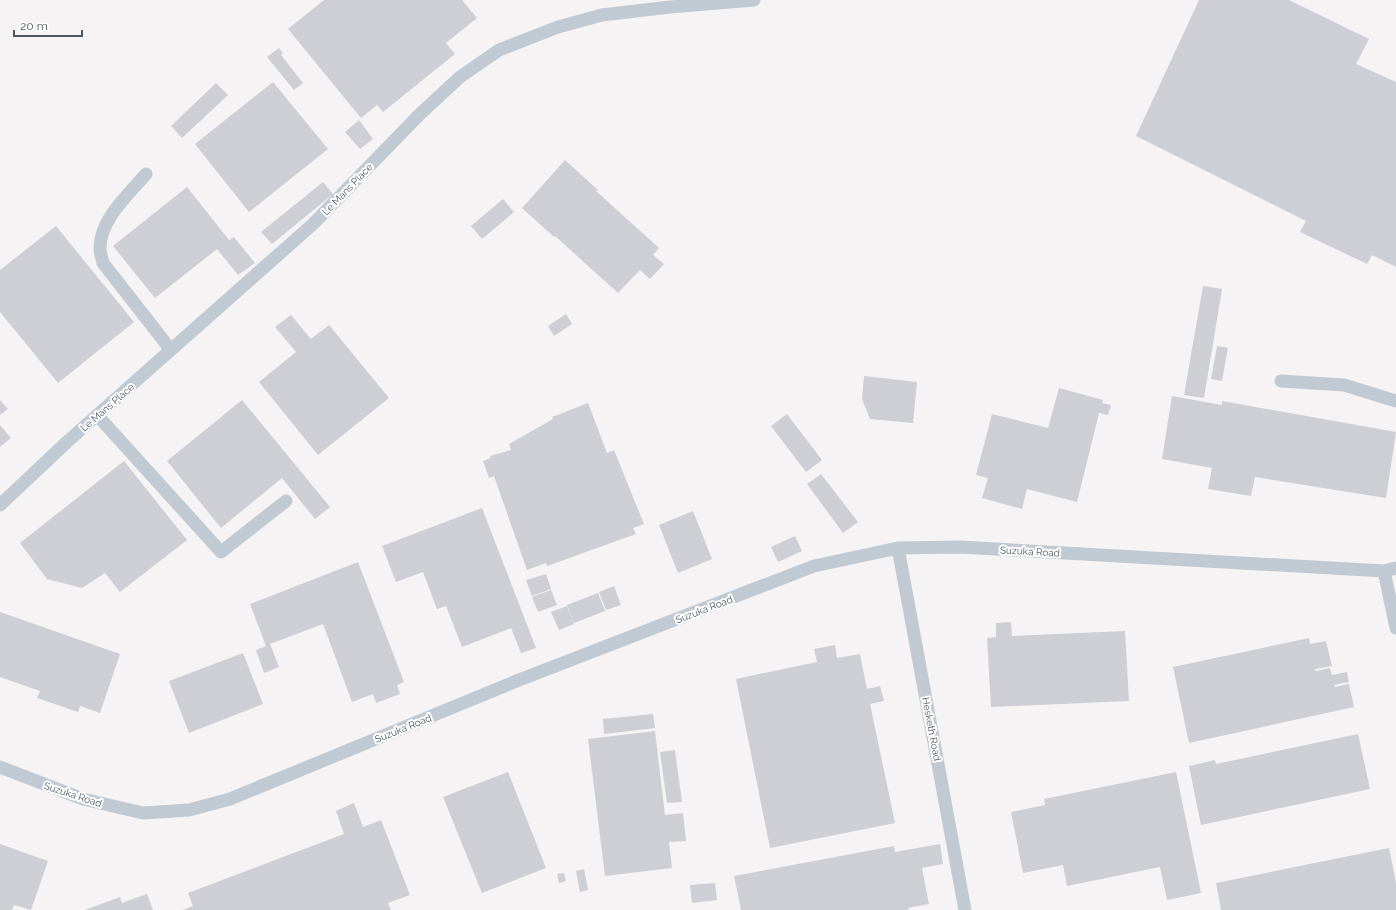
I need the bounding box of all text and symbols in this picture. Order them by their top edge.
scale bar [14,12,82,38]
text: 20 m [20,19,48,33]
street label: Le Mans Place [320,161,375,217]
street label: Le Mans Place [78,381,136,434]
street label: Suzuka Road [1000,544,1060,559]
street label: Suzuka Road [674,594,734,625]
street label: Hesketh Road [920,696,943,762]
street label: Suzuka Road [373,712,433,745]
street label: Suzuka Road [43,780,103,809]

